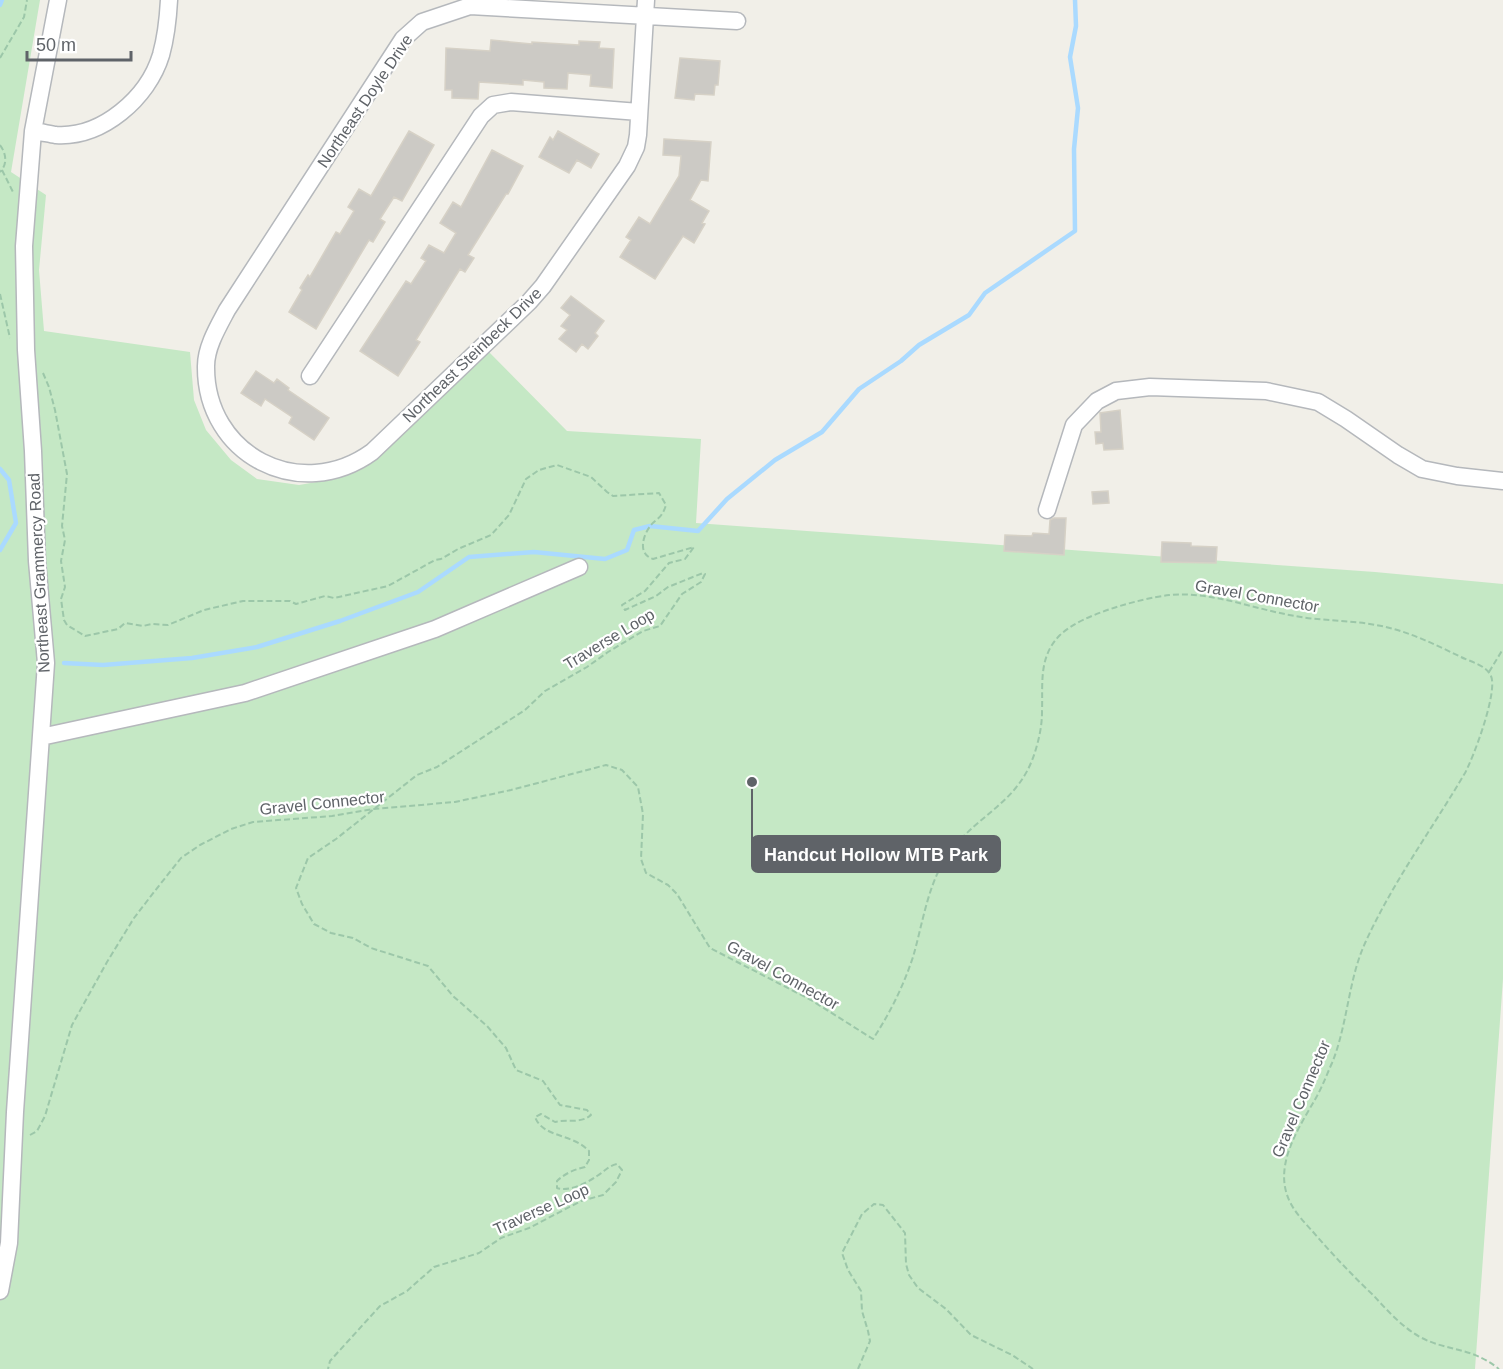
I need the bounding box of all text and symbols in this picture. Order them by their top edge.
scale bar [27,24,130,62]
street label: Northeast Doyle Drive [314,31,416,171]
text: 50 m [36,35,76,55]
street label: Northeast Steinbeck Drive [399,284,545,426]
street label: Northeast Grammercy Road [25,473,53,673]
street label: Gravel Connector [1194,577,1321,615]
street label: Traverse Loop [561,605,657,673]
street label: Gravel Connector [259,788,386,818]
callout: Handcut Hollow MTB Park [752,836,1000,872]
text: Handcut Hollow MTB Park [764,845,989,865]
street label: Gravel Connector [724,937,843,1013]
street label: Gravel Connector [1269,1037,1334,1160]
street label: Traverse Loop [491,1180,591,1238]

